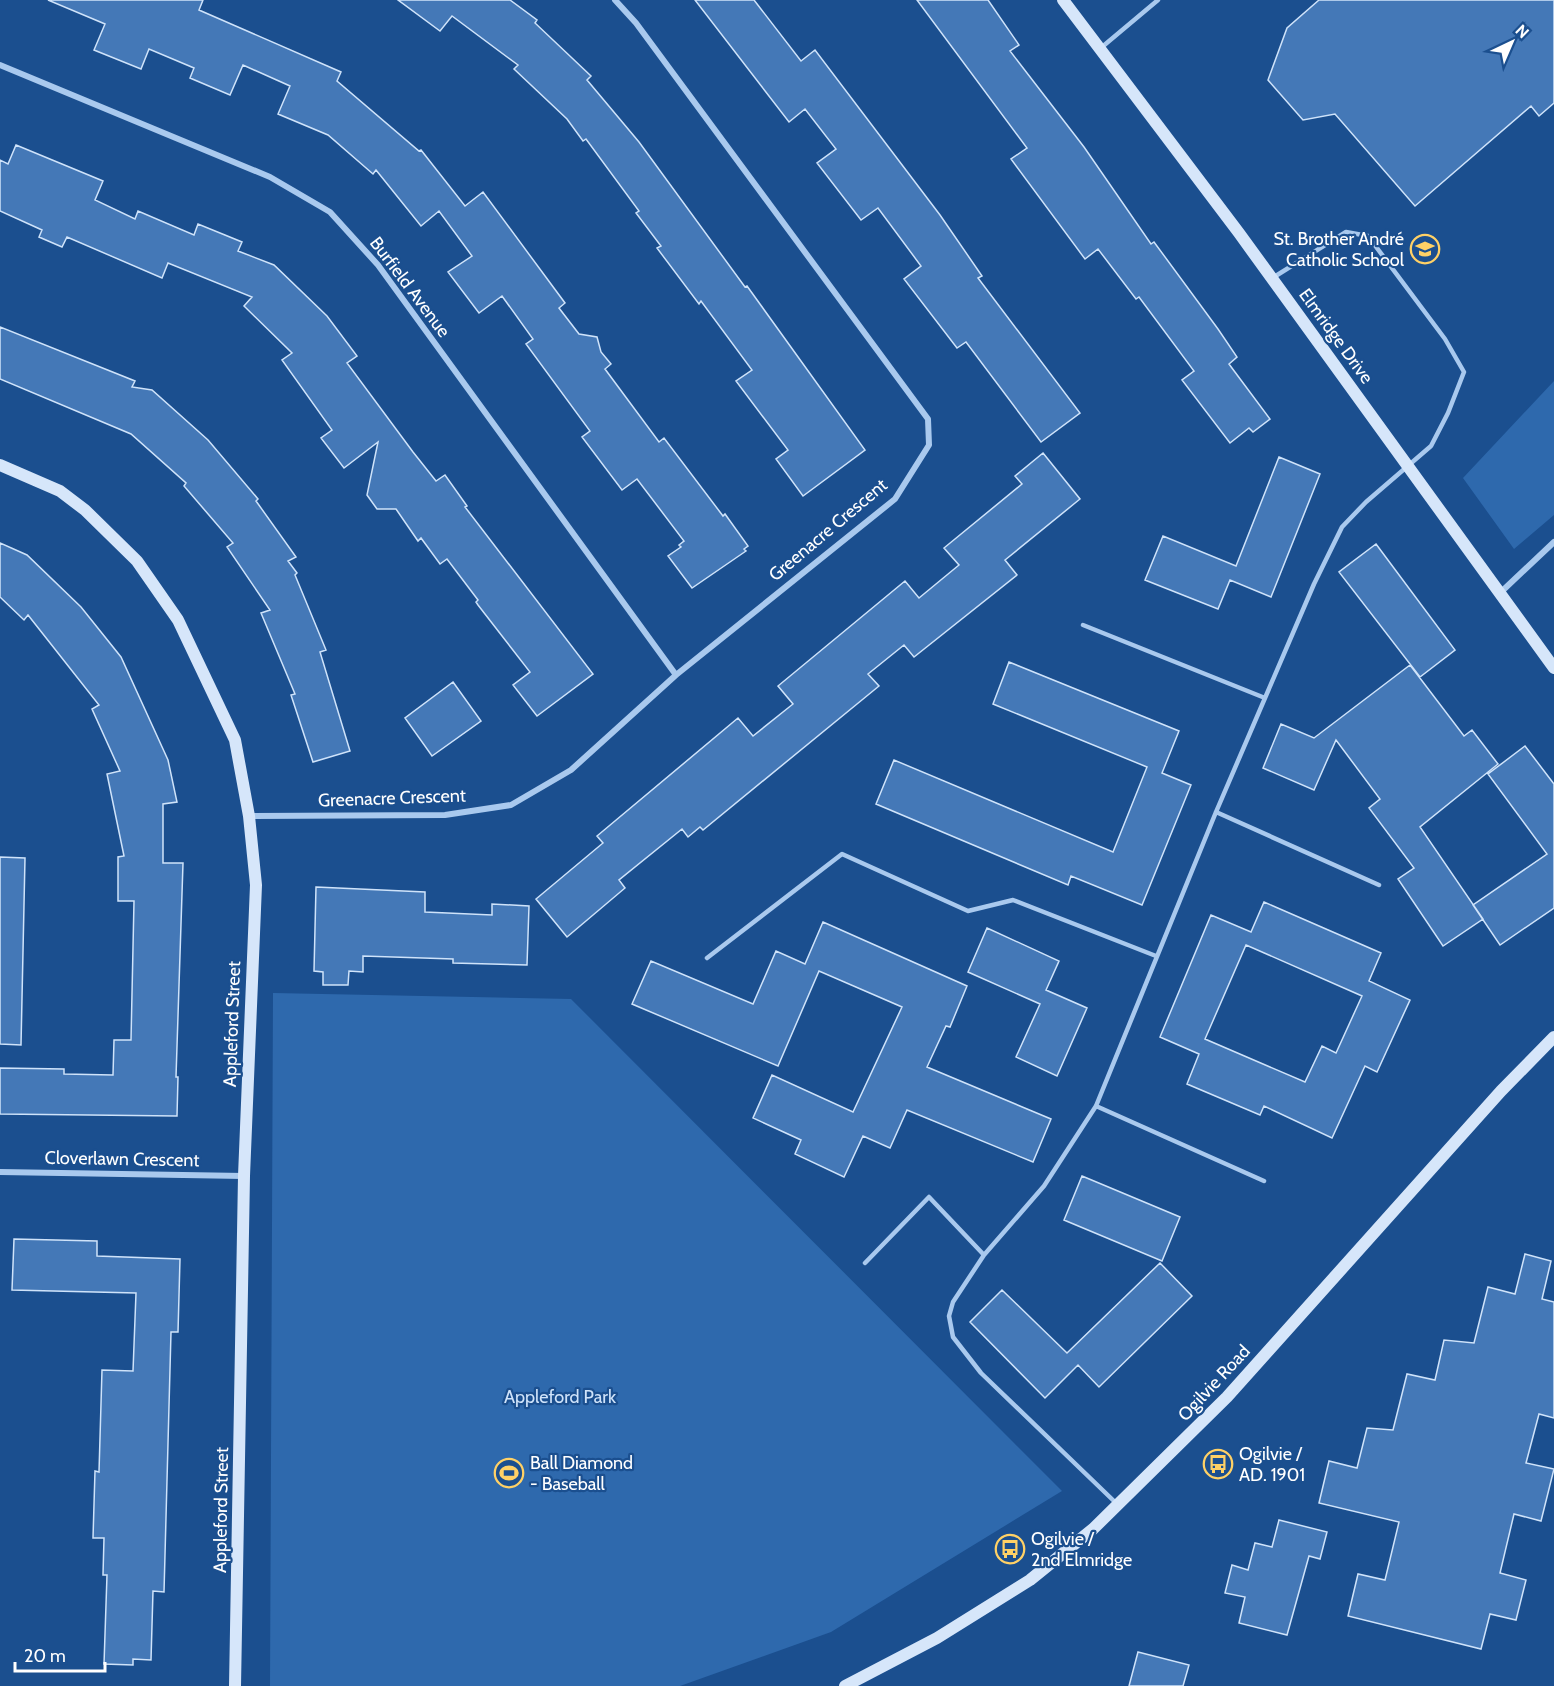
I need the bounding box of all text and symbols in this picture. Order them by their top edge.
north arrow [1482,12,1542,72]
text: N [1511,21,1533,42]
place label: St. Brother André Catholic School [1273,228,1405,271]
street label: Burfield Avenue [365,232,455,342]
school or university icon: St. Brother André Catholic School [1409,233,1441,265]
street label: Elmridge Drive [1294,284,1378,388]
street label: Greenacre Crescent [764,474,892,586]
street label: Greenacre Crescent [318,784,466,812]
street label: Appleford Street [219,961,245,1087]
street label: Cloverlawn Crescent [44,1147,200,1171]
street label: Ogilvie Road [1173,1340,1255,1426]
park label: Appleford Park [504,1386,617,1408]
place label: Ogilvie / AD. 1901 [1239,1443,1305,1486]
street label: Appleford Street [209,1447,233,1573]
bus stop icon: Ogilvie / AD. 1901 [1202,1448,1234,1480]
place label: Ball Diamond - Baseball [530,1452,633,1495]
sports icon: Ball Diamond - Baseball [493,1457,525,1489]
place label: Ogilvie / 2nd Elmridge [1031,1528,1132,1571]
bus stop icon: Ogilvie / 2nd Elmridge [994,1533,1026,1565]
scale bar [15,1635,105,1673]
text: 20 m [24,1645,66,1667]

